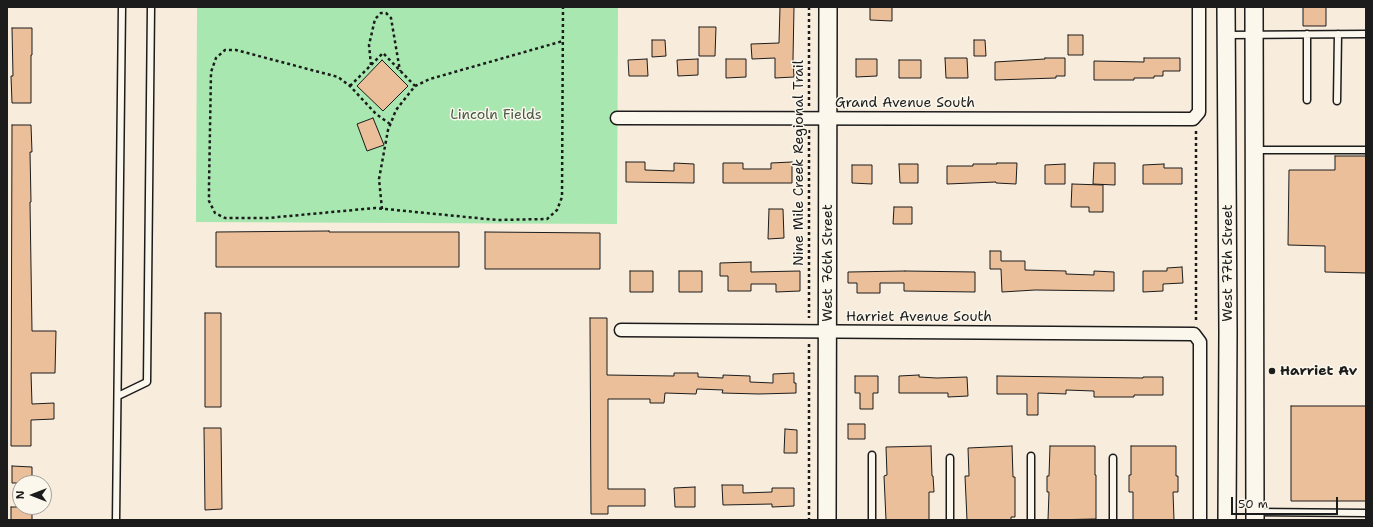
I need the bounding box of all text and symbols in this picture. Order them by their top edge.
street label: Nine Mile Creek Regional Trail [791,60,807,266]
street label: Grand Avenue South [835,95,975,111]
park label: Lincoln Fields [450,107,542,123]
street label: West 76th Street [820,204,836,322]
street label: West 77th Street [1220,204,1236,322]
street label: Harriet Avenue South [846,309,992,325]
place label: Harriet Av [1280,363,1357,379]
marker: Harriet Av [1267,366,1277,376]
north arrow [12,475,52,515]
scale bar [1233,489,1340,515]
text: N [13,491,28,499]
text: 50 m [1238,496,1268,512]

